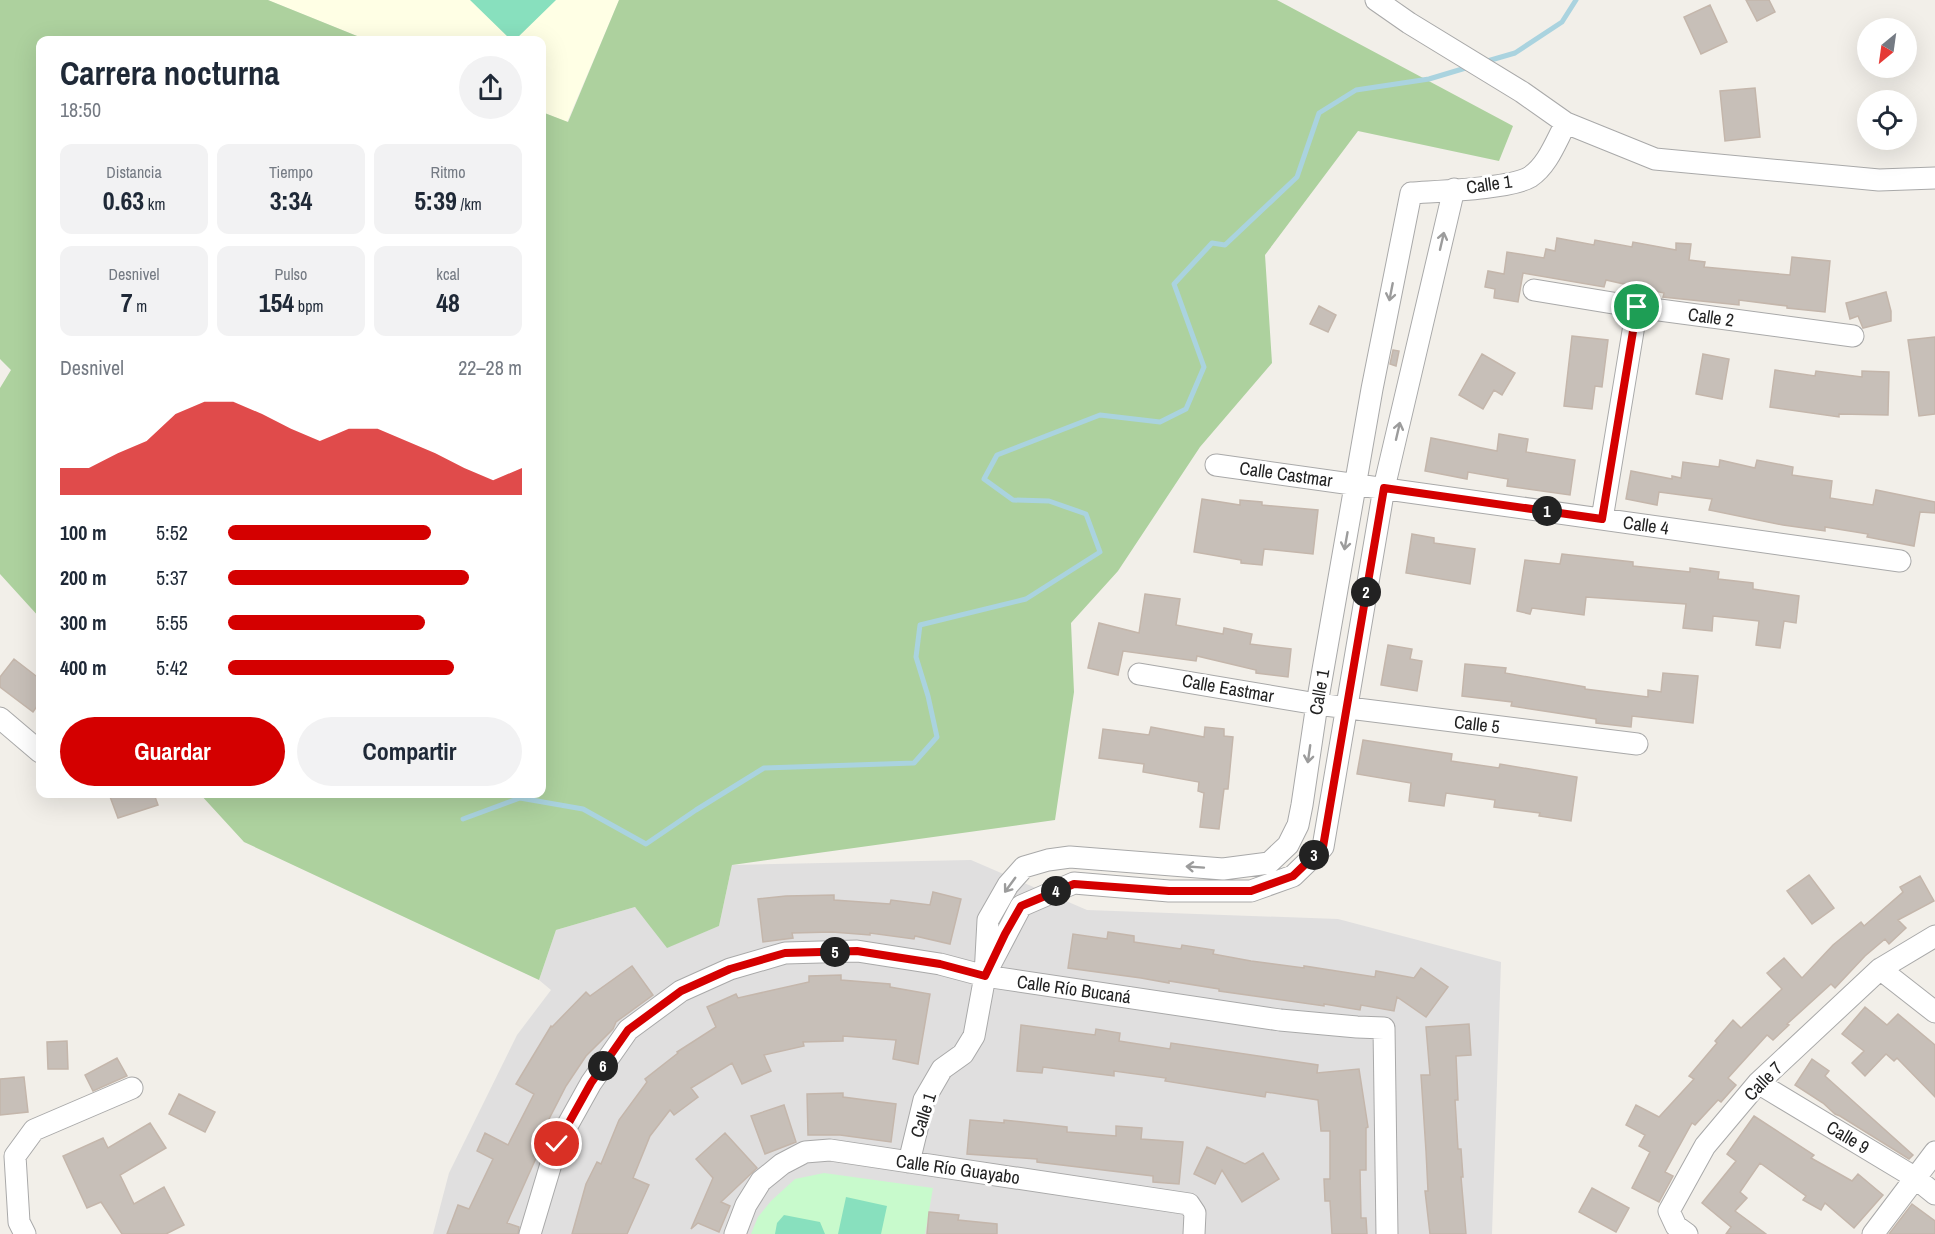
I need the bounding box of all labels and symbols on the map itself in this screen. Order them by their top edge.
north arrow [1857,18,1917,78]
street label: Calle 1 [1465,168,1514,200]
one-way arrow [1437,232,1448,251]
one-way arrow [1385,281,1396,301]
pin [1611,281,1662,332]
street label: Calle 2 [1687,301,1735,333]
one-way arrow [1392,422,1404,441]
street label: Calle Castmar [1238,455,1334,493]
pin: 1 [1532,496,1562,526]
street label: Calle 4 [1622,509,1670,541]
one-way arrow [1340,531,1351,551]
pin: 2 [1351,577,1381,607]
street label: Calle 1 [1303,666,1335,717]
street label: Calle Eastmar [1180,668,1276,708]
street label: Calle 5 [1453,709,1501,739]
one-way arrow [1304,744,1315,764]
pin: 3 [1299,840,1329,870]
one-way arrow [1185,861,1205,872]
one-way arrow [1004,876,1016,892]
pin: 4 [1041,876,1071,906]
pin: 5 [820,937,850,967]
street label: Calle Río Bucaná [1015,969,1133,1009]
pin: 6 [588,1051,618,1081]
street label: Calle 7 [1738,1056,1788,1106]
street label: Calle 1 [904,1089,942,1141]
street label: Calle 9 [1822,1114,1874,1160]
pin [531,1118,582,1169]
street label: Calle Río Guayabo [895,1148,1021,1190]

